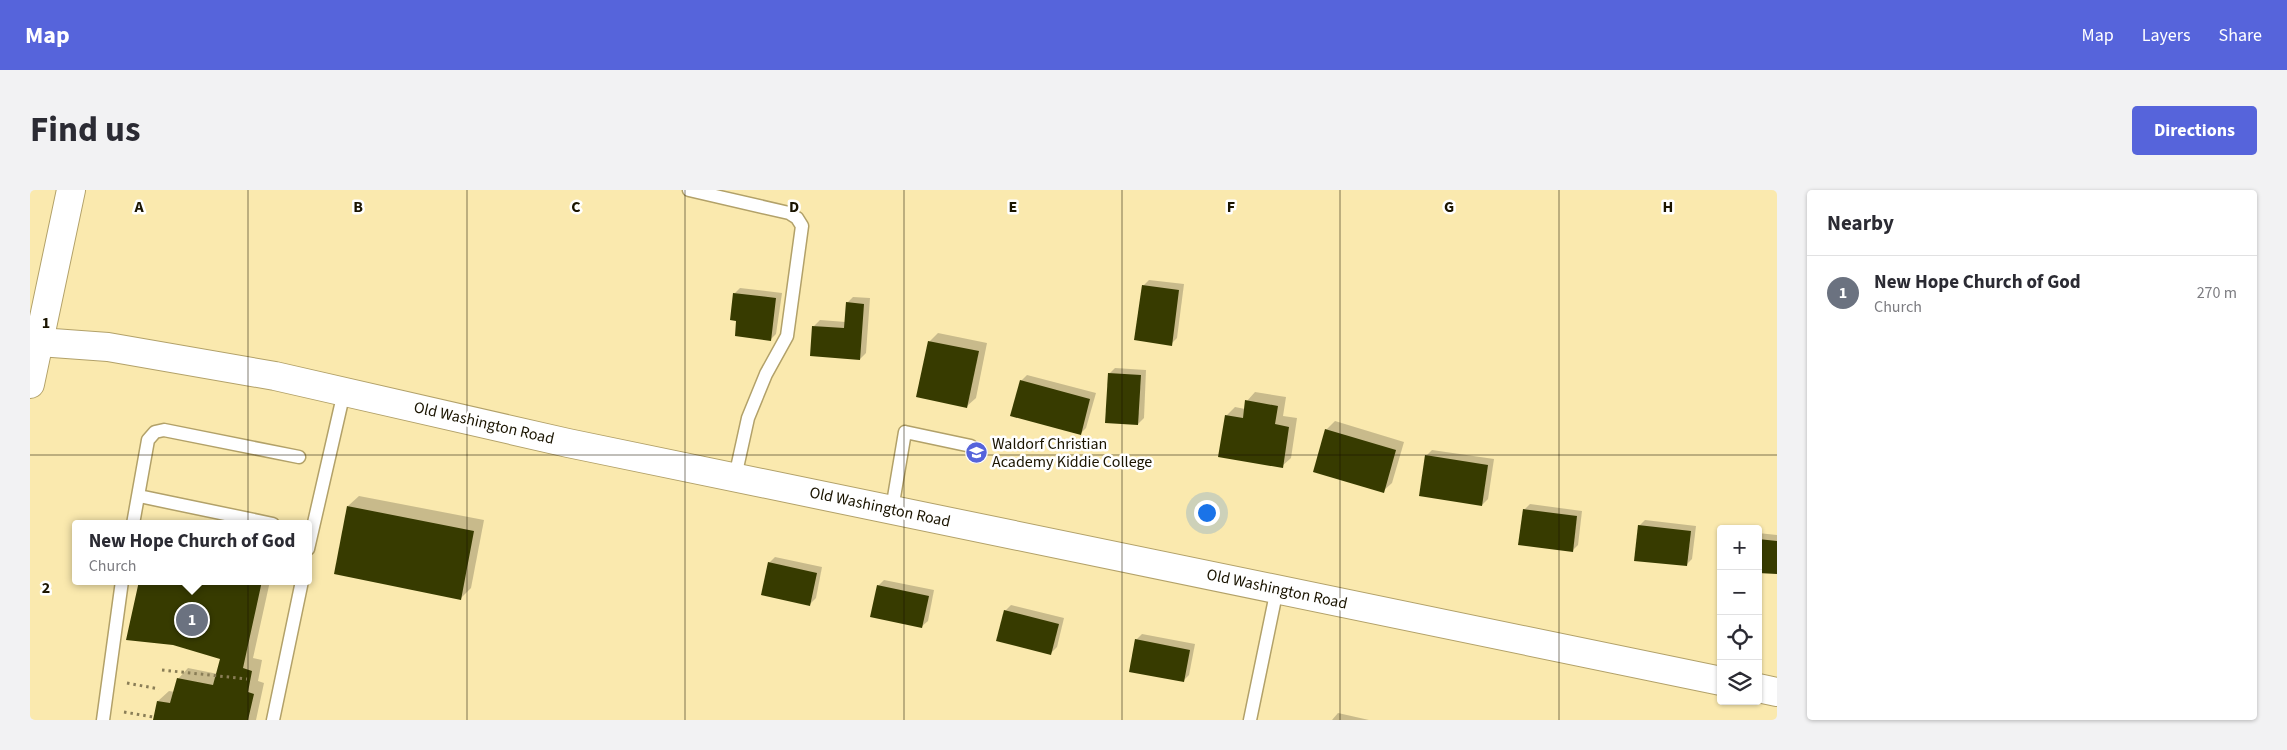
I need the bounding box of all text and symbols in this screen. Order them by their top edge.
text: Map [25,18,70,53]
text: Map [2082,23,2114,48]
text: Layers [2142,23,2191,48]
text: Share [2219,23,2262,48]
text: Find us [30,105,140,155]
button: Directions [2132,106,2257,155]
text: A [133,196,144,218]
text: B [353,196,363,218]
text: C [571,196,581,218]
text: D [789,196,799,218]
text: E [1009,196,1017,218]
text: F [1227,196,1235,218]
text: G [1444,196,1454,218]
text: H [1663,196,1673,218]
text: Nearby [1827,208,1894,238]
text: New Hope Church of God [1874,269,2081,296]
text: 1 [1839,282,1847,304]
text: 270 m [2197,282,2237,304]
text: Church [1874,296,1922,318]
text: 1 [42,312,50,334]
street label: Old Washington Road [412,396,556,450]
place label: Waldorf Christian Academy Kiddie College [992,433,1152,473]
school or university icon: Waldorf Christian Academy Kiddie College [964,441,988,465]
street label: Old Washington Road [808,481,952,533]
your location [1194,500,1220,526]
popup [72,520,312,585]
map controls [1717,525,1762,705]
button: + [1717,525,1762,570]
text: New Hope Church of God [89,528,295,555]
text: Church [89,555,137,577]
street label: Old Washington Road [1205,563,1349,615]
button: − [1717,570,1762,615]
text: 2 [42,577,50,599]
pin: 1 [176,601,208,639]
button: locate [1717,615,1762,660]
button: layers [1717,660,1762,705]

